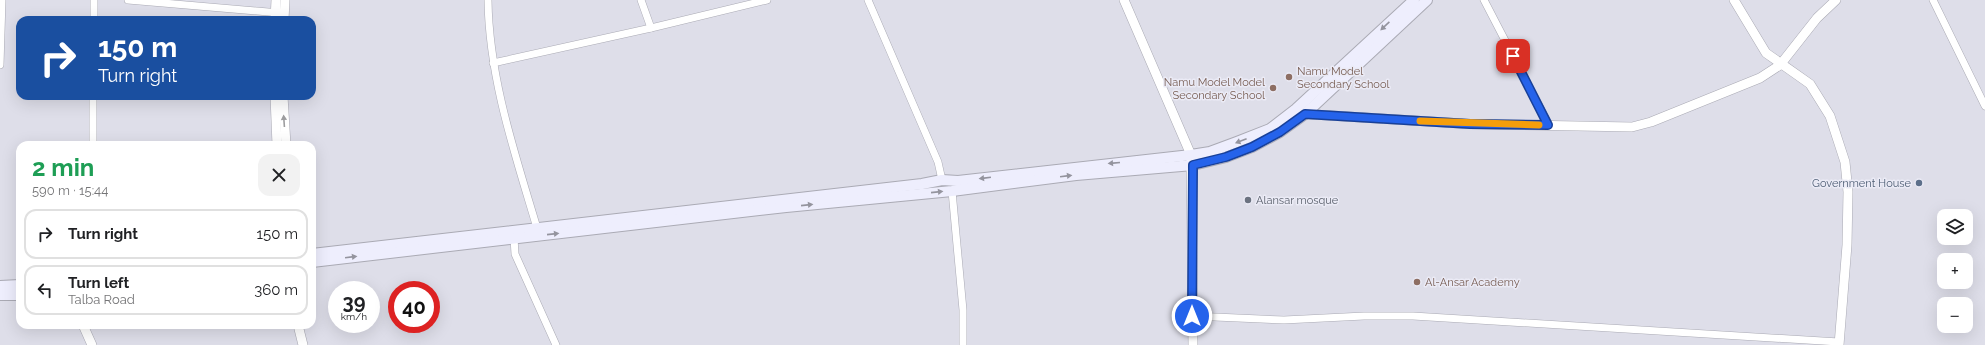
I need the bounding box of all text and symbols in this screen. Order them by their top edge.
one-way arrow [1380,21,1390,31]
text: 150 m [98,31,177,64]
icon: right [32,32,84,84]
pin [1496,39,1530,73]
icon: arrive [1502,45,1524,67]
text: Turn right [98,65,177,86]
place label: Namu Model Secondary School [1297,65,1389,91]
marker: Namu Model Secondary School [1284,72,1294,82]
place label: Namu Model Model Secondary School [1164,76,1265,102]
marker: Namu Model Model Secondary School [1268,83,1278,93]
one-way arrow [280,114,287,127]
one-way arrow [1235,138,1247,144]
text: 2 min [32,153,94,182]
button: close [258,154,300,196]
one-way arrow [1108,160,1120,167]
one-way arrow [1060,173,1072,180]
one-way arrow [979,175,991,181]
place label: Government House [1812,177,1912,190]
marker: Government House [1914,178,1924,188]
text: 590 m · 15:44 [32,183,108,198]
one-way arrow [931,189,943,196]
place label: Alansar mosque [1256,194,1339,207]
marker: Alansar mosque [1243,195,1253,205]
one-way arrow [801,202,813,208]
map controls [1937,209,1973,333]
button: layers [1937,209,1973,245]
icon: right [34,223,56,245]
text: Turn right [68,225,138,243]
text: 150 m [257,225,298,243]
one-way arrow [547,231,559,237]
button: + [1937,253,1973,289]
one-way arrow [345,254,357,261]
text: Turn left [68,274,129,292]
place label: Al-Ansar Academy [1425,276,1520,289]
marker: Al-Ansar Academy [1412,277,1422,287]
icon: left [34,279,56,301]
text: 360 m [254,281,298,299]
speed limit sign: 40 [388,281,440,333]
text: 39 [343,290,365,314]
text: Talba Road [68,292,135,307]
position arrow [1171,295,1213,337]
button: − [1937,297,1973,333]
text: km/h [341,311,367,322]

